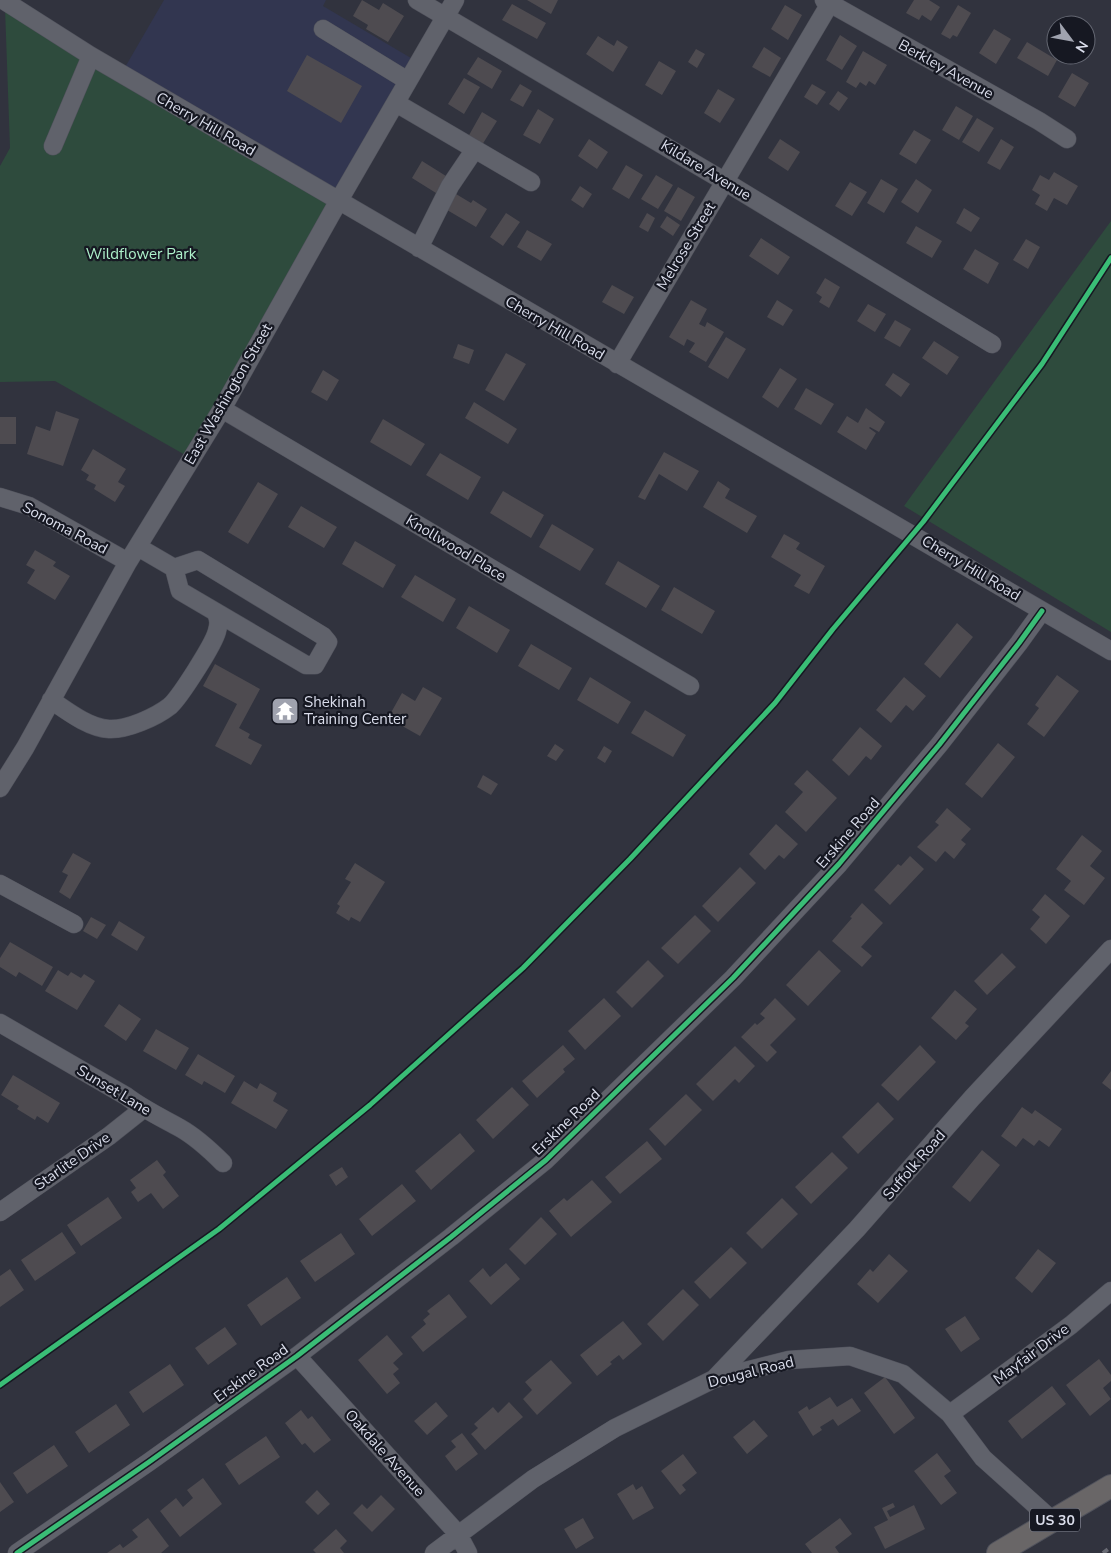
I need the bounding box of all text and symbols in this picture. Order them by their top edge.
north arrow [1046,15,1096,65]
street label: Berkley Avenue [895,35,997,103]
text: N [1071,37,1092,56]
street label: Cherry Hill Road [153,87,259,161]
street label: Kildare Avenue [657,135,755,205]
street label: Melrose Street [652,198,720,294]
park label: Wildflower Park [86,244,197,264]
street label: Cherry Hill Road [502,291,608,365]
street label: East Washington Street [179,319,277,468]
street label: Sonoma Road [19,497,111,559]
street label: Knollwood Place [402,510,510,586]
street label: Cherry Hill Road [918,531,1024,605]
place label: Shekinah Training Center [304,692,407,729]
temple icon: Shekinah Training Center [270,696,300,726]
street label: Erskine Road [812,793,884,873]
street label: Sunset Lane [73,1060,155,1120]
street label: Erskine Road [528,1084,604,1160]
street label: Suffolk Road [878,1126,950,1204]
street label: Starlite Drive [30,1127,114,1195]
street label: Mayfair Drive [989,1319,1073,1389]
street label: Erskine Road [210,1339,292,1407]
street label: Dougal Road [706,1352,796,1392]
street label: Oakdale Avenue [341,1405,429,1501]
road number: US 30 [1030,1508,1080,1532]

